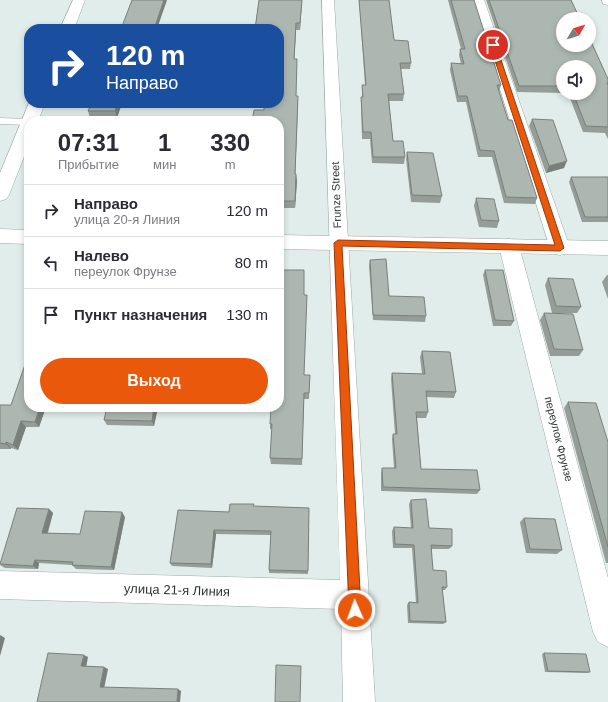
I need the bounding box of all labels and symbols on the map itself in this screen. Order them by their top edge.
north arrow [556,12,596,52]
pin [476,28,510,62]
street label: Frunze Street [329,161,343,229]
street label: переулок Фрунзе [543,395,575,483]
street label: улица 21-я Линия [124,581,230,599]
position arrow [334,589,376,631]

